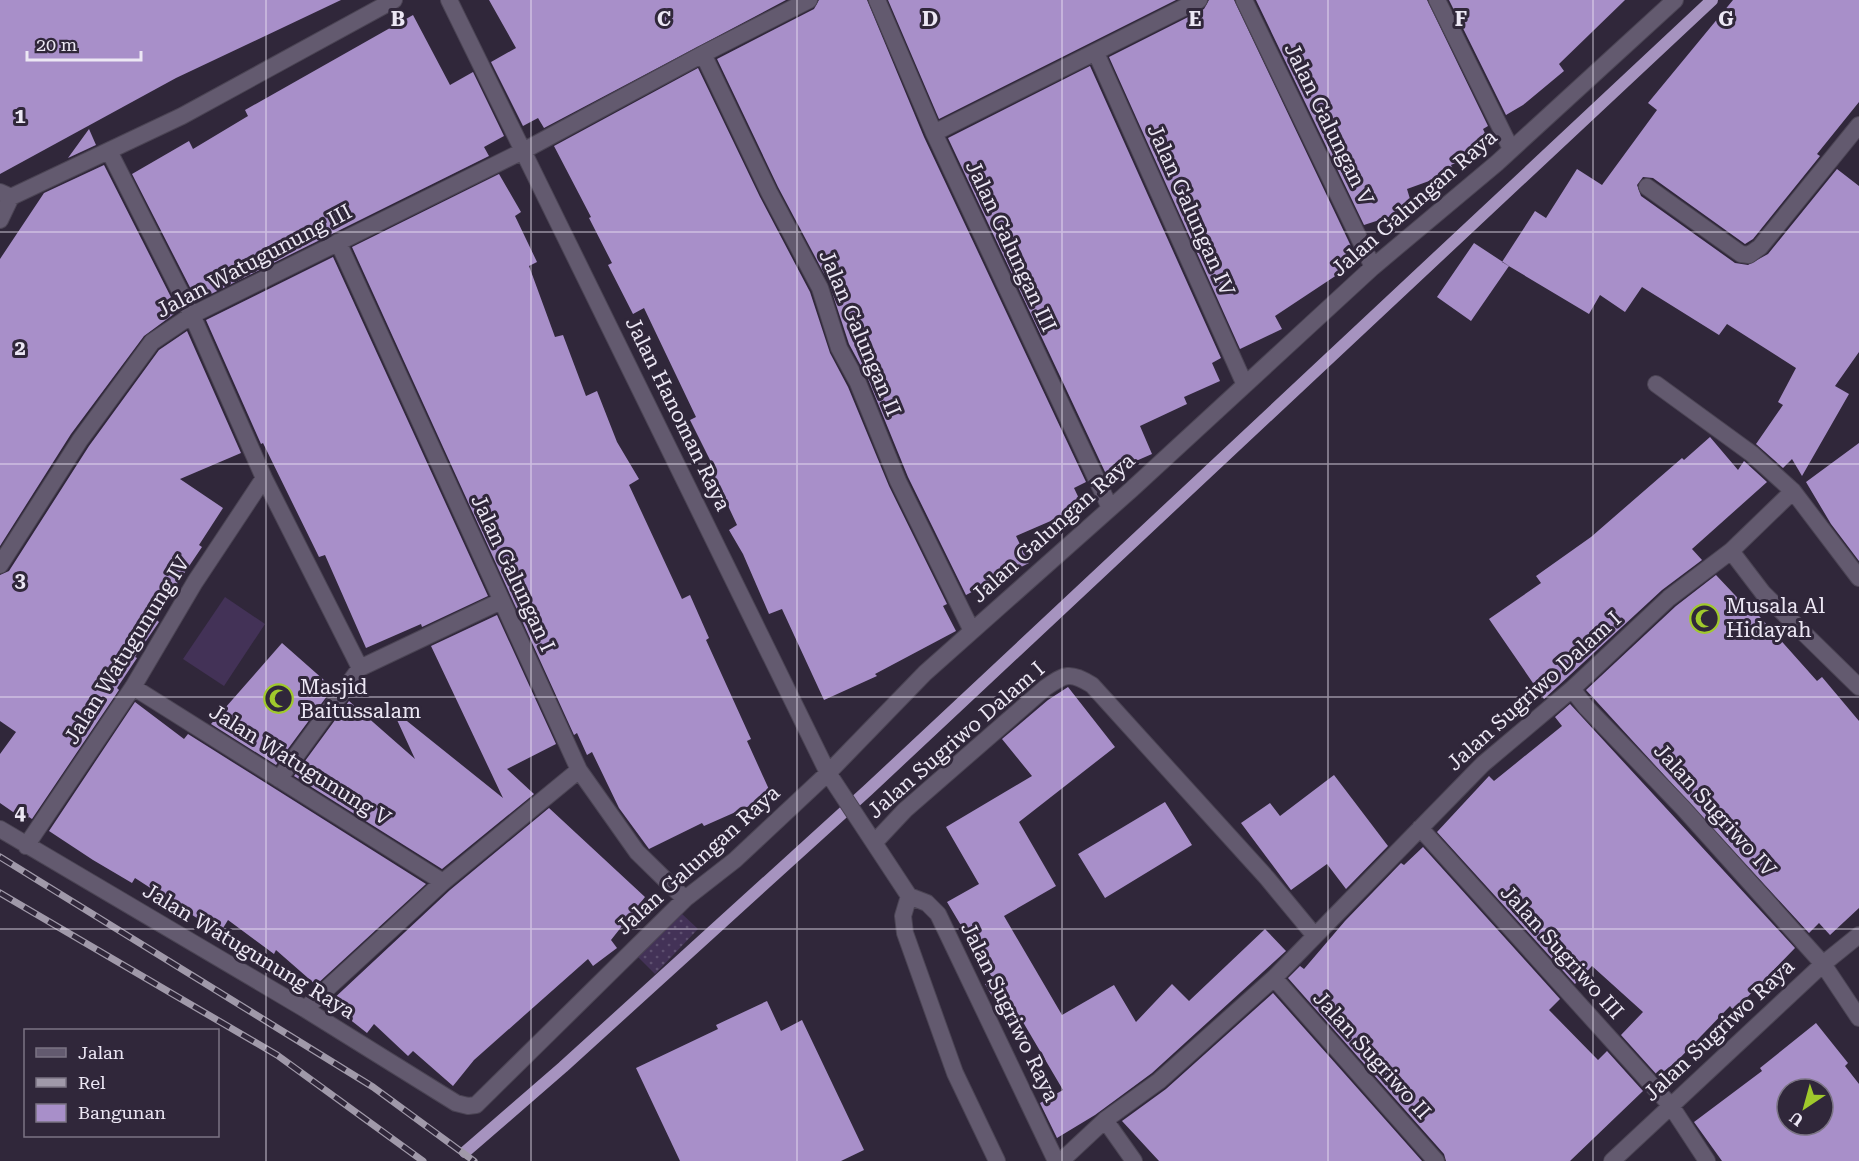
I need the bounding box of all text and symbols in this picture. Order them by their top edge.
text: B [391,7,405,31]
text: C [657,7,671,31]
text: D [922,7,938,31]
text: E [1189,7,1202,31]
text: F [1455,7,1467,31]
text: G [1718,7,1734,31]
scale bar [27,24,141,62]
text: 20 m [36,34,77,55]
street label: Jalan Galungan V [1279,39,1379,209]
text: 1 [14,104,26,128]
street label: Jalan Galungan IV [1142,121,1240,300]
street label: Jalan Galungan Raya [1326,124,1502,281]
street label: Jalan Galungan III [961,157,1061,335]
street label: Jalan Watugunung III [152,199,356,323]
street label: Jalan Galungan II [814,246,906,420]
street label: Jalan Hanoman Raya [621,313,736,515]
text: 2 [14,336,26,360]
street label: Jalan Galungan Raya [967,448,1140,608]
street label: Jalan Galungan I [466,491,560,655]
street label: Jalan Watugunung IV [59,551,195,748]
text: 3 [14,568,26,592]
place label: Musala Al Hidayah [1726,594,1825,642]
mosque icon: Musala Al Hidayah [1689,602,1721,634]
street label: Jalan Sugriwo Dalam I [1442,607,1626,775]
street label: Jalan Sugriwo Dalam I [863,657,1049,823]
place label: Masjid Baitussalam [300,675,421,723]
mosque icon: Masjid Baitussalam [263,683,295,715]
street label: Jalan Watugunung V [205,699,395,831]
street label: Jalan Sugriwo IV [1649,739,1781,882]
street label: Jalan Galungan Raya [612,780,785,940]
text: 4 [14,801,26,825]
street label: Jalan Watugunung Raya [139,878,360,1024]
street label: Jalan Sugriwo III [1496,880,1628,1024]
street label: Jalan Sugriwo Raya [956,918,1064,1106]
street label: Jalan Sugriwo Raya [1639,954,1800,1106]
street label: Jalan Sugriwo II [1308,986,1436,1124]
legend [24,1029,219,1137]
text: Jalan [78,1042,125,1063]
text: Rel [78,1072,106,1093]
north arrow [1775,1077,1835,1137]
text: Bangunan [78,1102,166,1123]
text: U [1786,1107,1807,1130]

